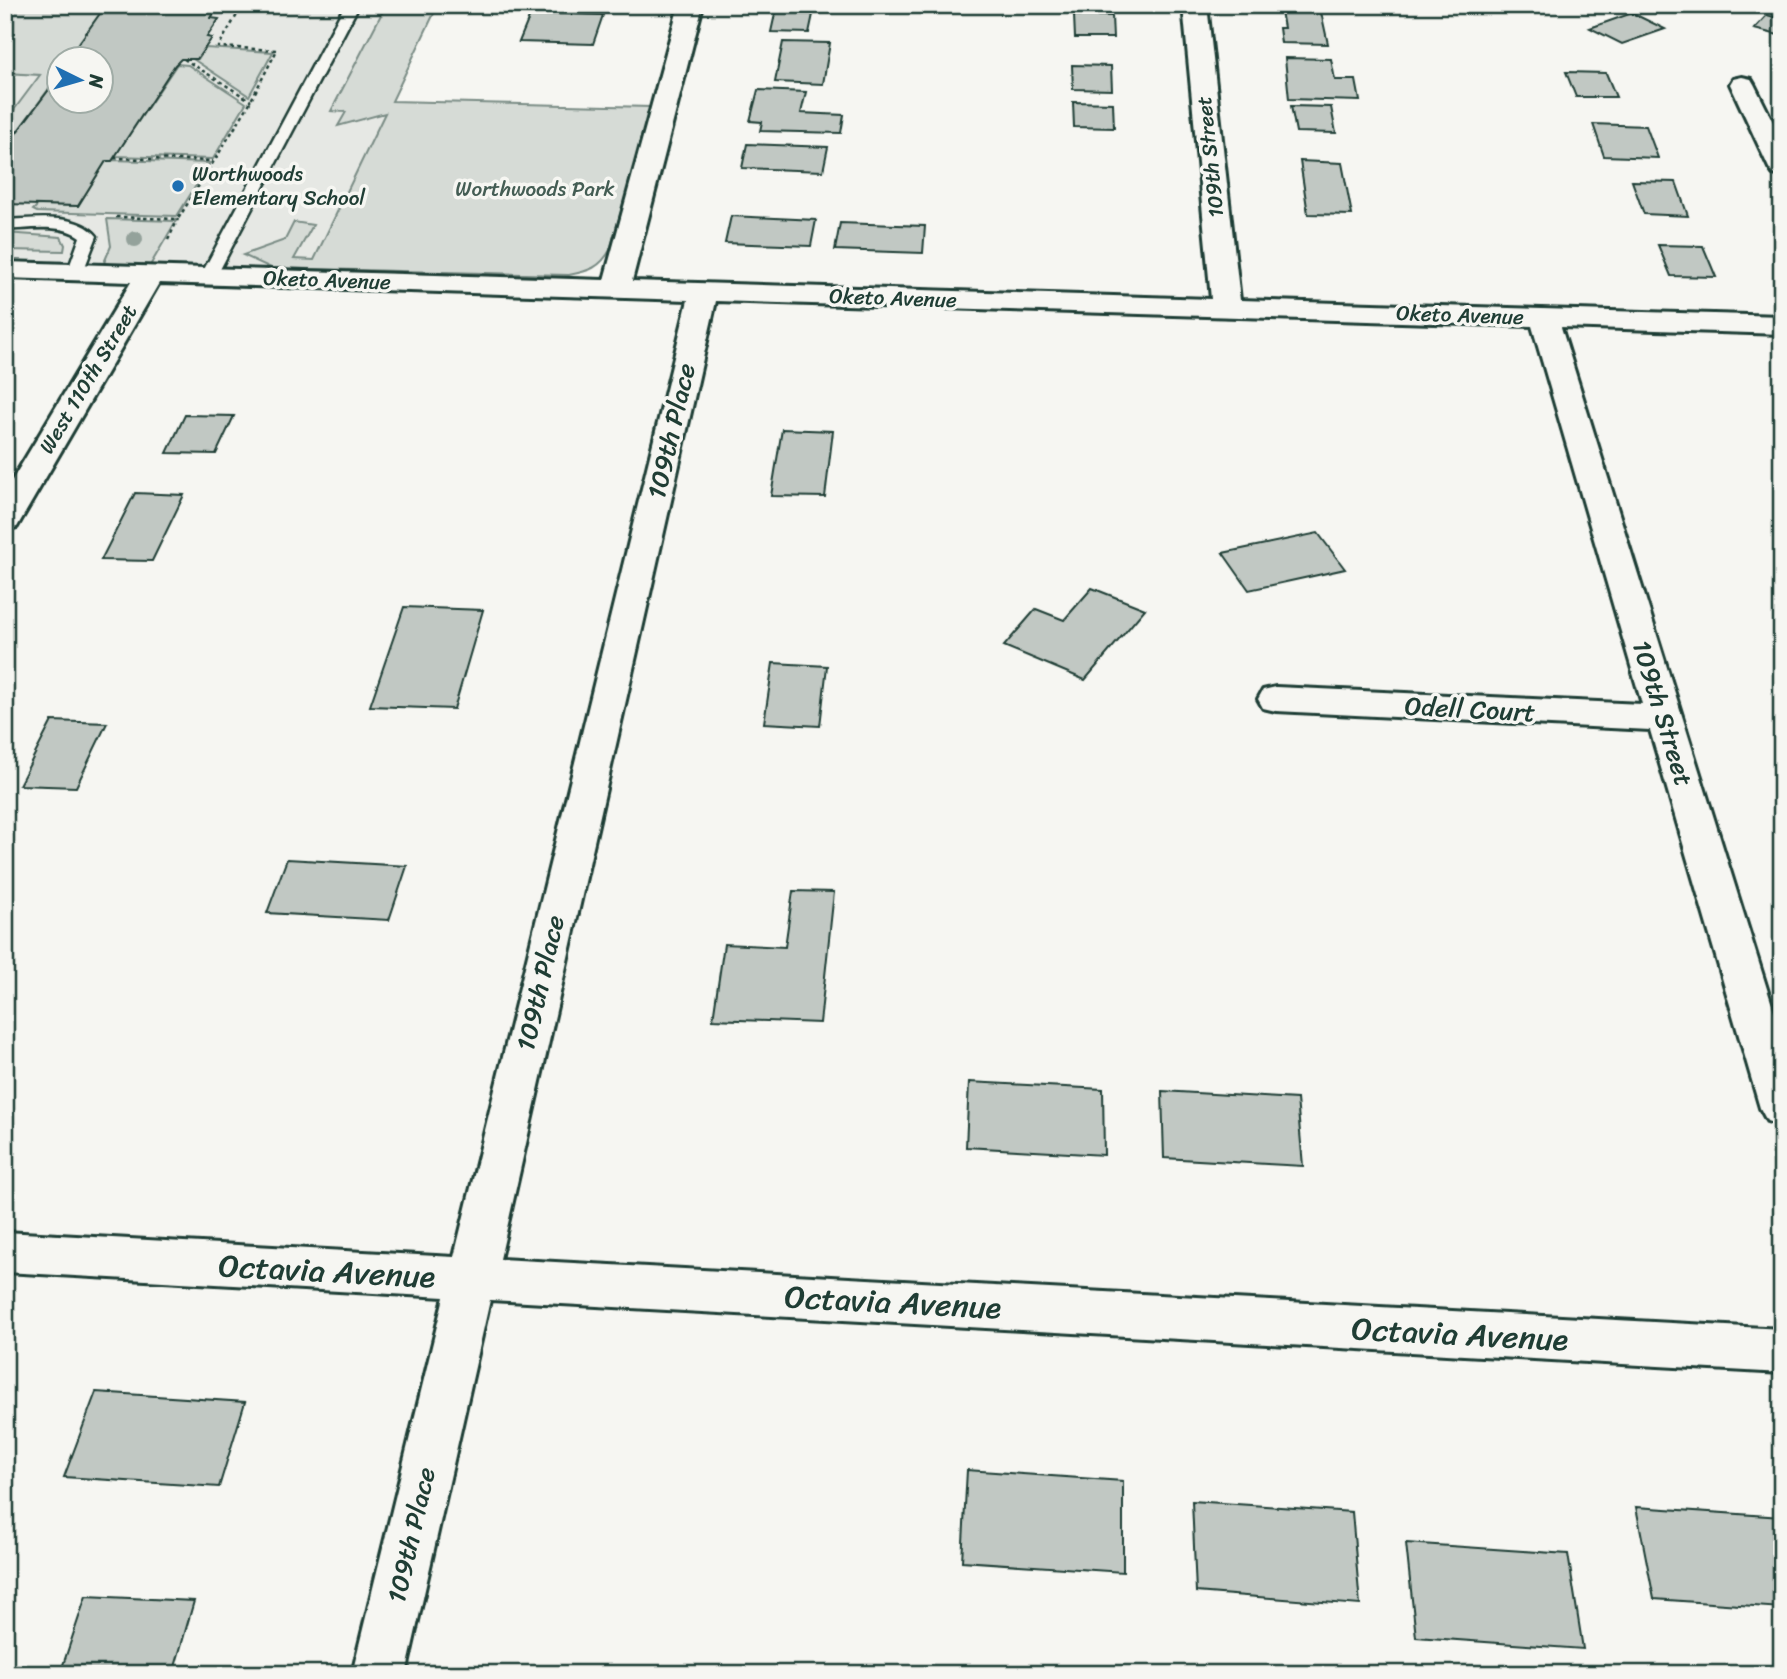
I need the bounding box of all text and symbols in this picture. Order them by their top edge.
north arrow [46,46,116,116]
text: N [79,72,114,90]
street label: 109th Street [1185,94,1235,220]
place label: Worthwoods Elementary School [192,155,366,217]
park label: Worthwoods Park [455,170,615,208]
marker: Worthwoods Elementary School [170,178,186,194]
street label: Oketo Avenue [262,259,392,301]
street label: Oketo Avenue [828,277,958,319]
street label: Oketo Avenue [1395,294,1525,336]
street label: West 110th Street [28,297,148,461]
street label: 109th Place [633,359,709,503]
street label: 109th Street [1619,634,1707,792]
street label: Odell Court [1403,683,1537,735]
street label: 109th Place [502,911,578,1055]
street label: Octavia Avenue [217,1237,437,1306]
street label: Octavia Avenue [783,1268,1003,1337]
street label: Octavia Avenue [1350,1300,1570,1369]
street label: 109th Place [373,1463,449,1607]

